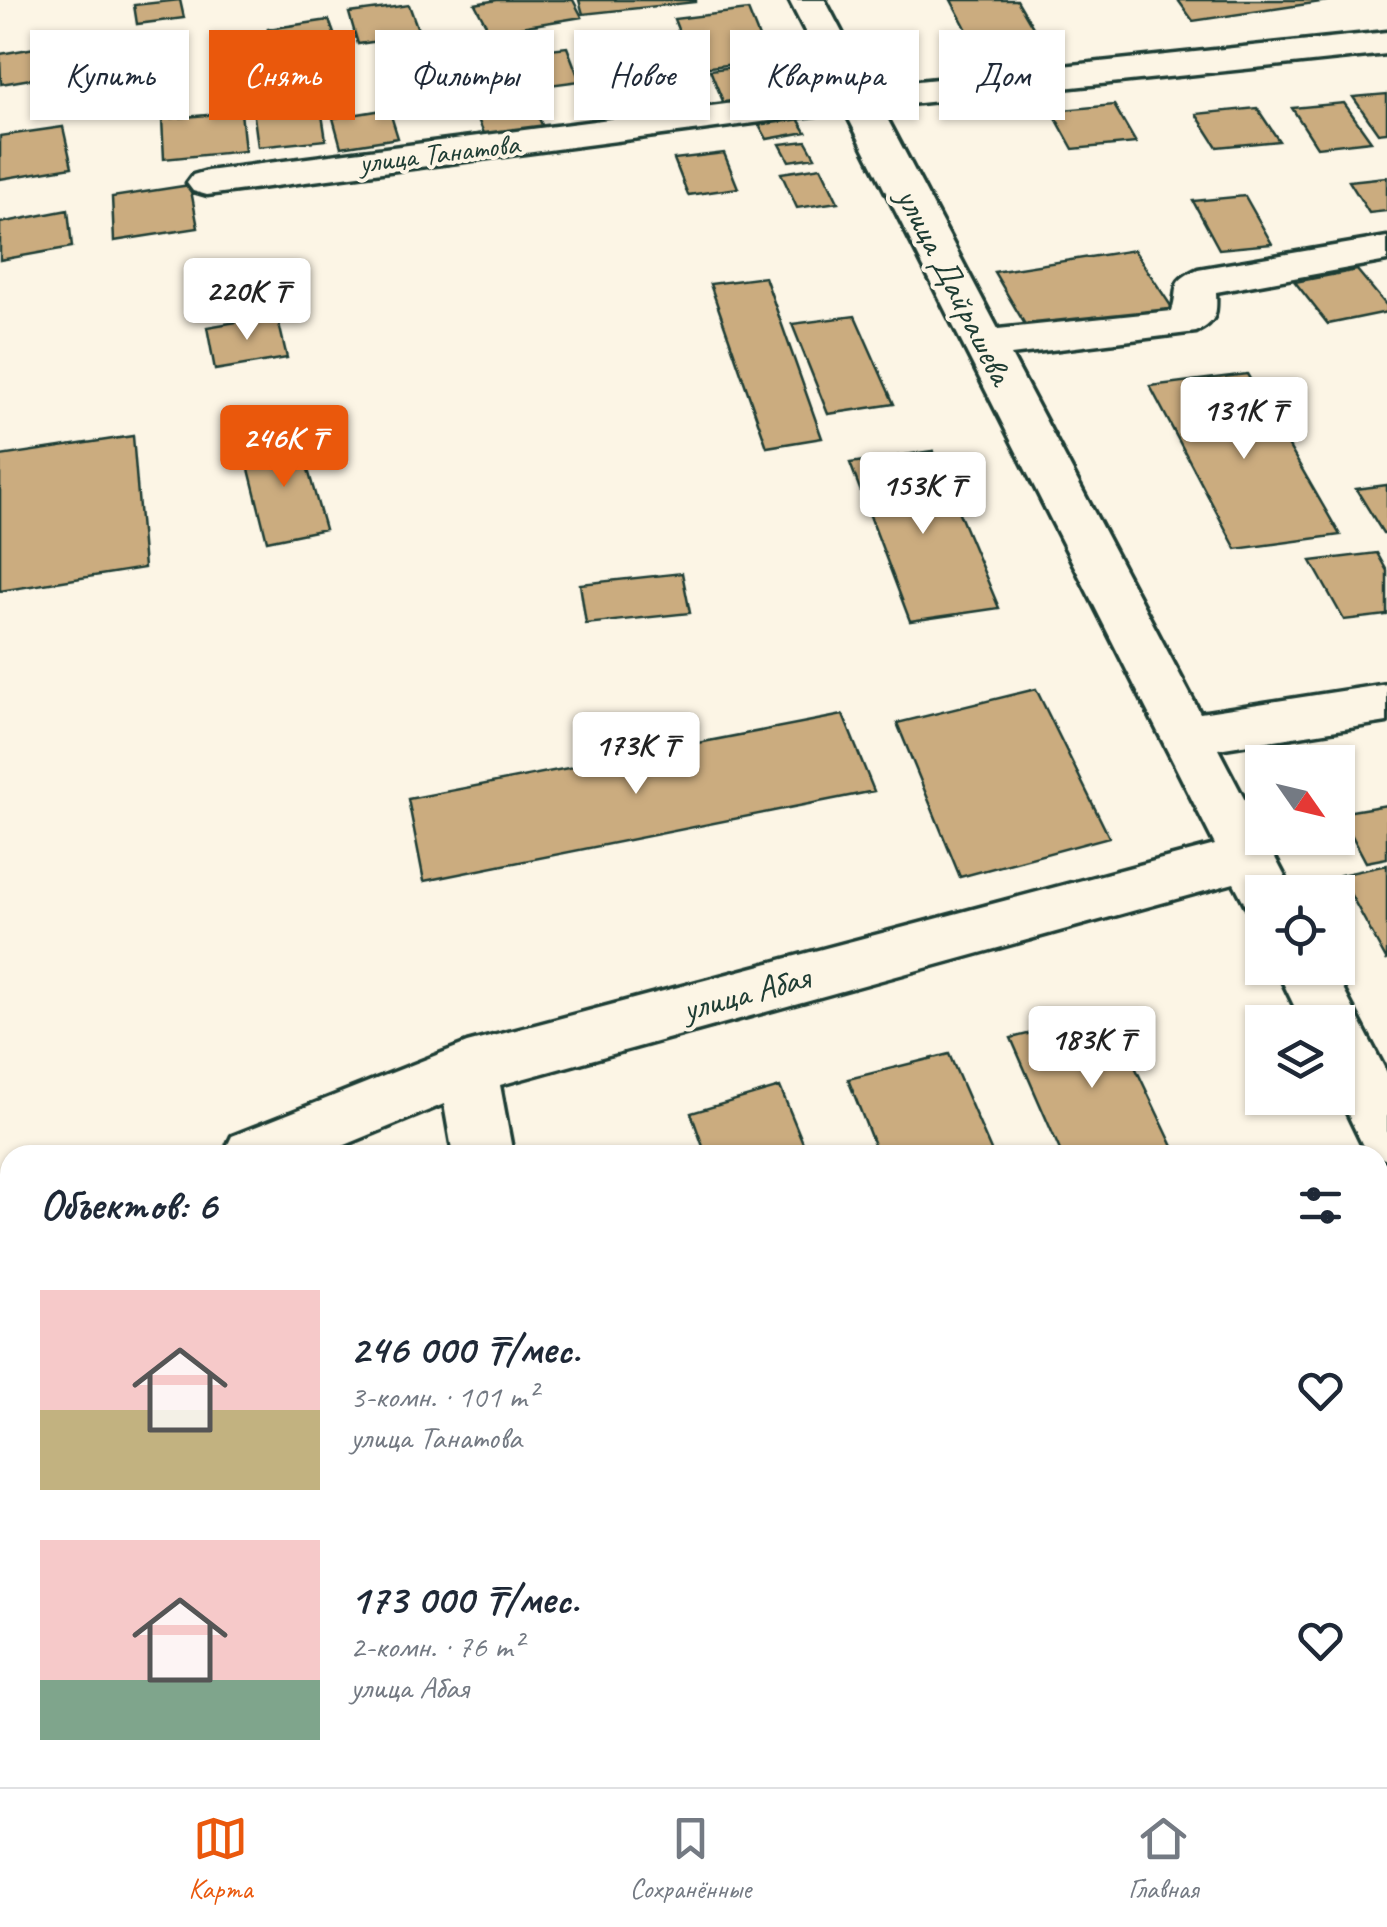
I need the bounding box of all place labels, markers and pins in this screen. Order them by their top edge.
pin: 220K ₸ [166,258,328,343]
pin: 131K ₸ [1163,377,1325,462]
pin: 246K ₸ [203,405,365,490]
pin: 153K ₸ [842,452,1004,537]
pin: 173K ₸ [555,712,717,797]
pin: 183K ₸ [1011,1006,1173,1091]

